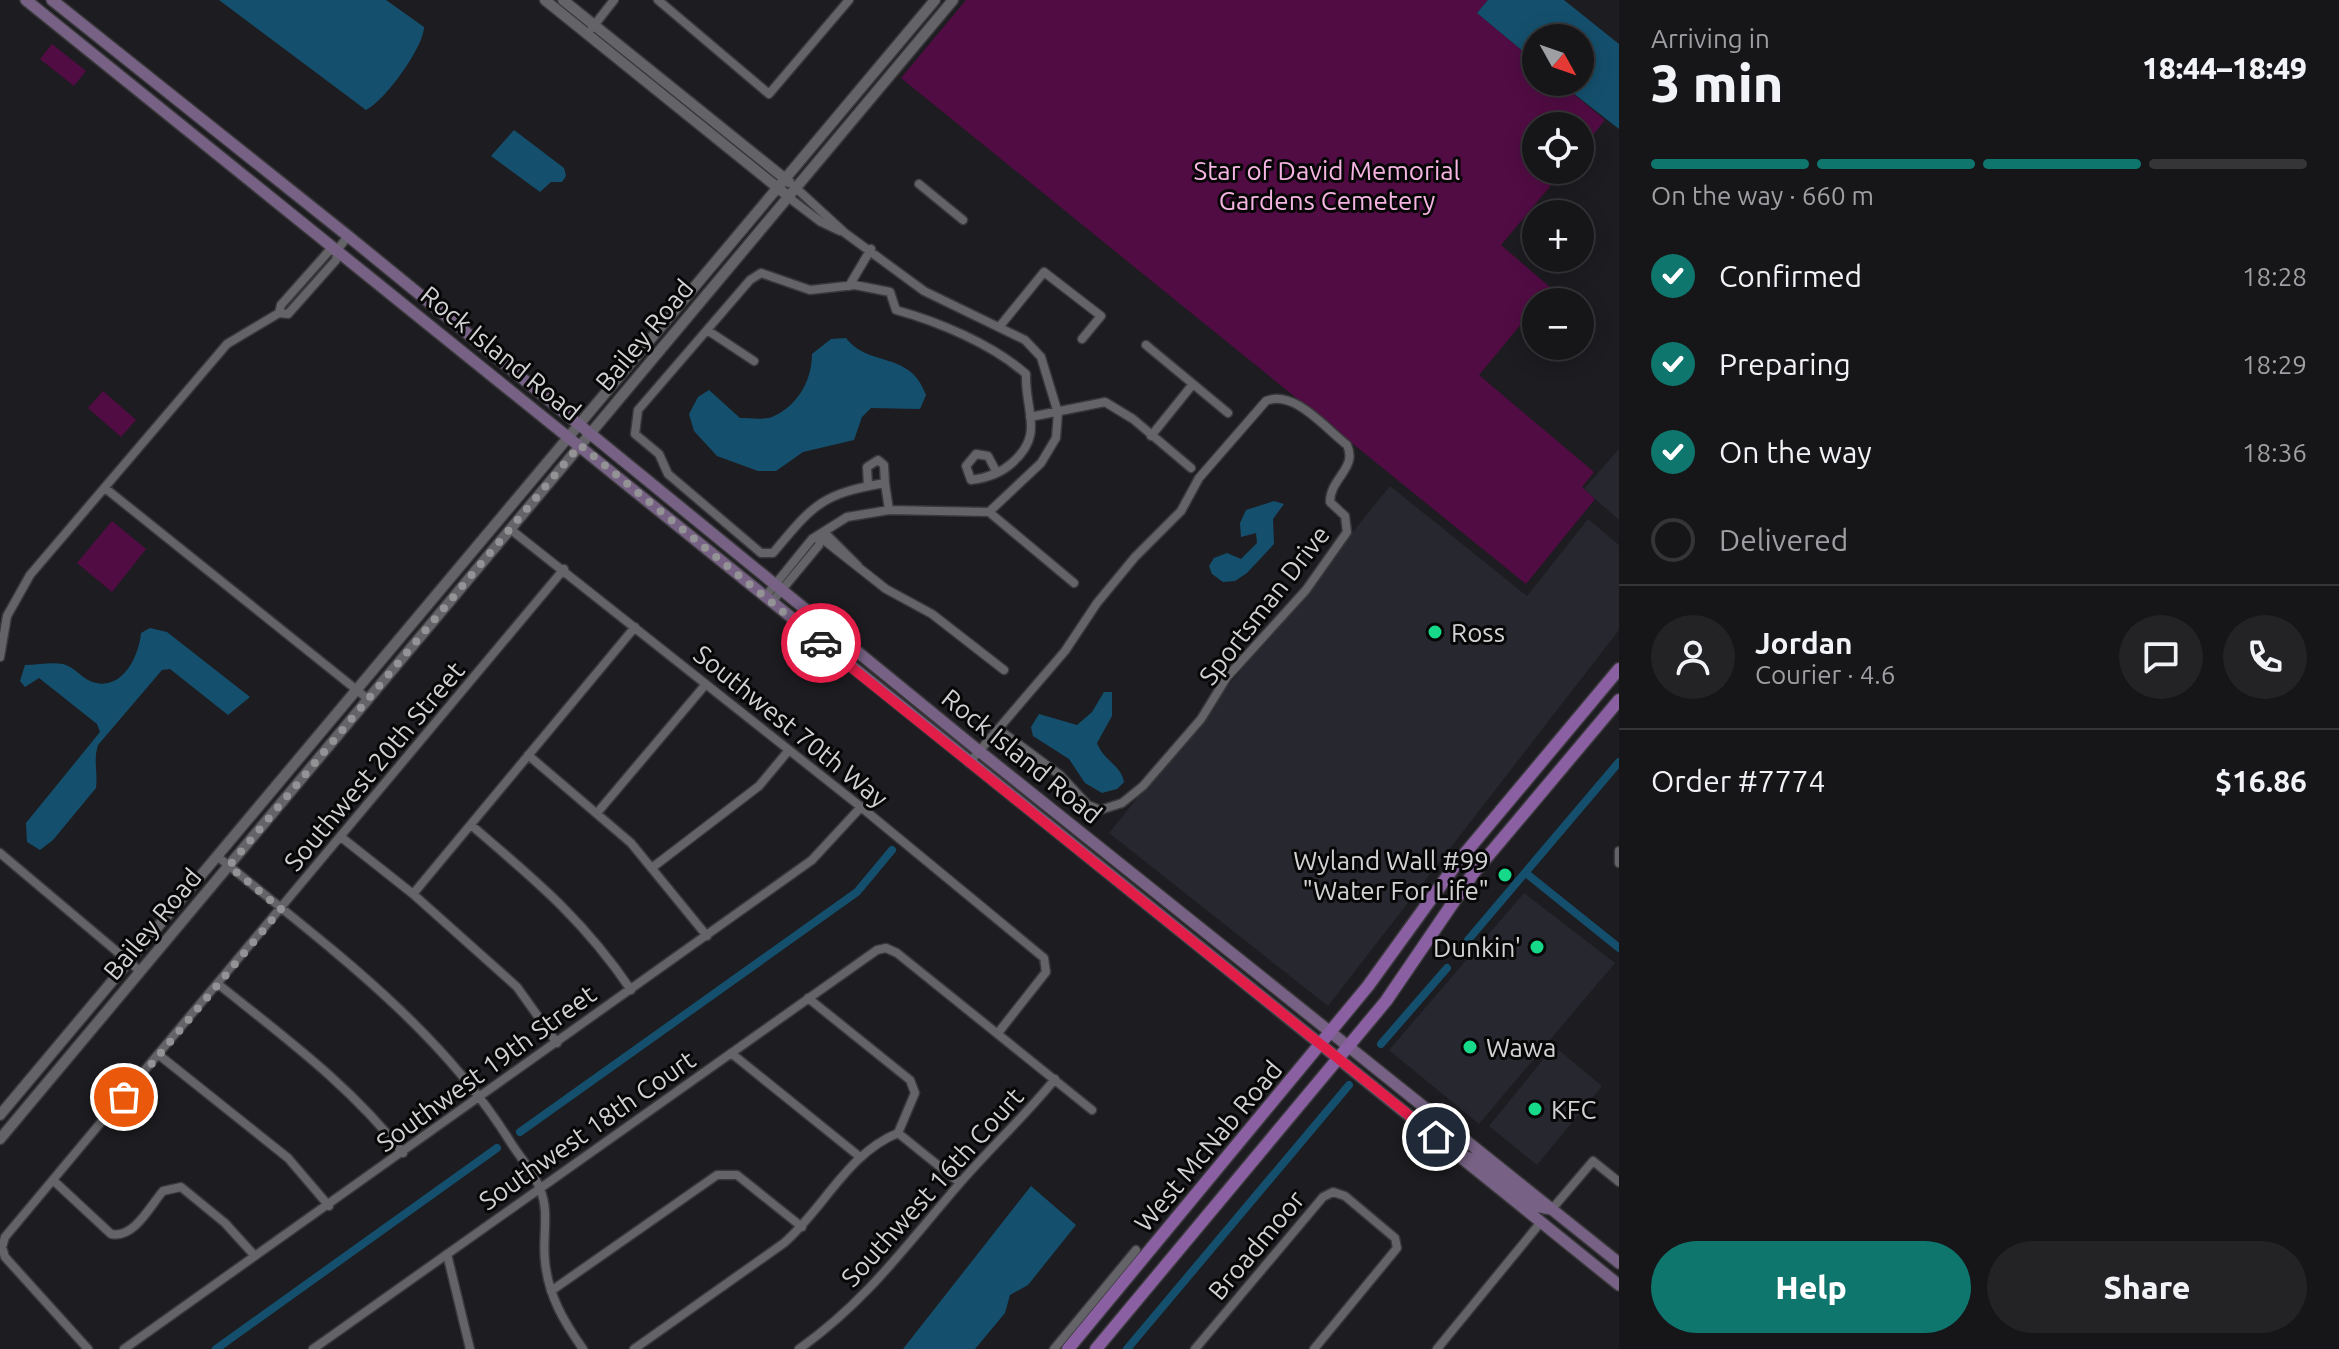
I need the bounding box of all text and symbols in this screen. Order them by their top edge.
north arrow [1522,24,1594,96]
map controls [1522,24,1594,360]
text: Arriving in [1651,24,1770,53]
text: 18:44–18:49 [2142,51,2307,85]
text: 3 min [1651,54,1783,112]
button: locate [1522,112,1594,184]
park label: Star of David Memorial Gardens Cemetery [1194,156,1461,215]
text: On the way · 660 m [1651,181,1874,210]
button: + [1522,200,1594,272]
icon: check [1651,254,1695,298]
text: Confirmed [1719,259,1862,293]
text: 18:28 [2242,262,2307,291]
street label: Bailey Road [589,274,699,396]
street label: Rock Island Road [415,280,587,426]
button: − [1522,288,1594,360]
icon: check [1651,342,1695,386]
text: Preparing [1719,347,1851,381]
text: 18:29 [2242,350,2307,379]
icon: check [1651,430,1695,474]
text: On the way [1719,435,1872,469]
text: 18:36 [2242,438,2307,467]
street label: Sportsman Drive [1193,520,1335,690]
text: Delivered [1719,523,1848,557]
courier [781,603,861,683]
button: person [1651,615,1735,699]
button: chat [2119,615,2203,699]
button: phone [2223,615,2307,699]
place label: Ross [1451,618,1505,647]
icon: car [799,621,843,665]
marker: Ross [1426,623,1444,641]
text: Jordan [1755,626,1853,660]
street label: Southwest 70th Way [688,639,894,813]
street label: Southwest 20th Street [278,656,470,876]
text: Courier · 4.6 [1755,660,1895,689]
street label: Rock Island Road [936,683,1108,829]
text: Order #7774 [1651,764,1825,798]
text: $16.86 [2215,764,2307,798]
place label: Wyland Wall #99 "Water For Life" [1293,846,1489,905]
street label: Bailey Road [97,863,207,985]
marker: Wyland Wall #99 "Water For Life" [1496,866,1514,884]
place label: Dunkin' [1433,933,1521,962]
marker: Dunkin' [1528,938,1546,956]
street label: Southwest 19th Street [371,979,601,1157]
place label: Wawa [1486,1033,1556,1062]
marker: Wawa [1461,1038,1479,1056]
street label: Southwest 18th Court [473,1044,701,1216]
street label: West McNab Road [1128,1055,1288,1237]
pin [90,1063,158,1131]
icon: bag [102,1075,146,1119]
street label: Southwest 16th Court [835,1082,1029,1292]
place label: KFC [1551,1095,1596,1124]
marker: KFC [1526,1100,1544,1118]
pin [1402,1103,1470,1171]
icon: home [1414,1115,1458,1159]
street label: Broadmoor [1202,1185,1310,1305]
button: Help [1651,1241,1971,1333]
button: Share [1987,1241,2307,1333]

